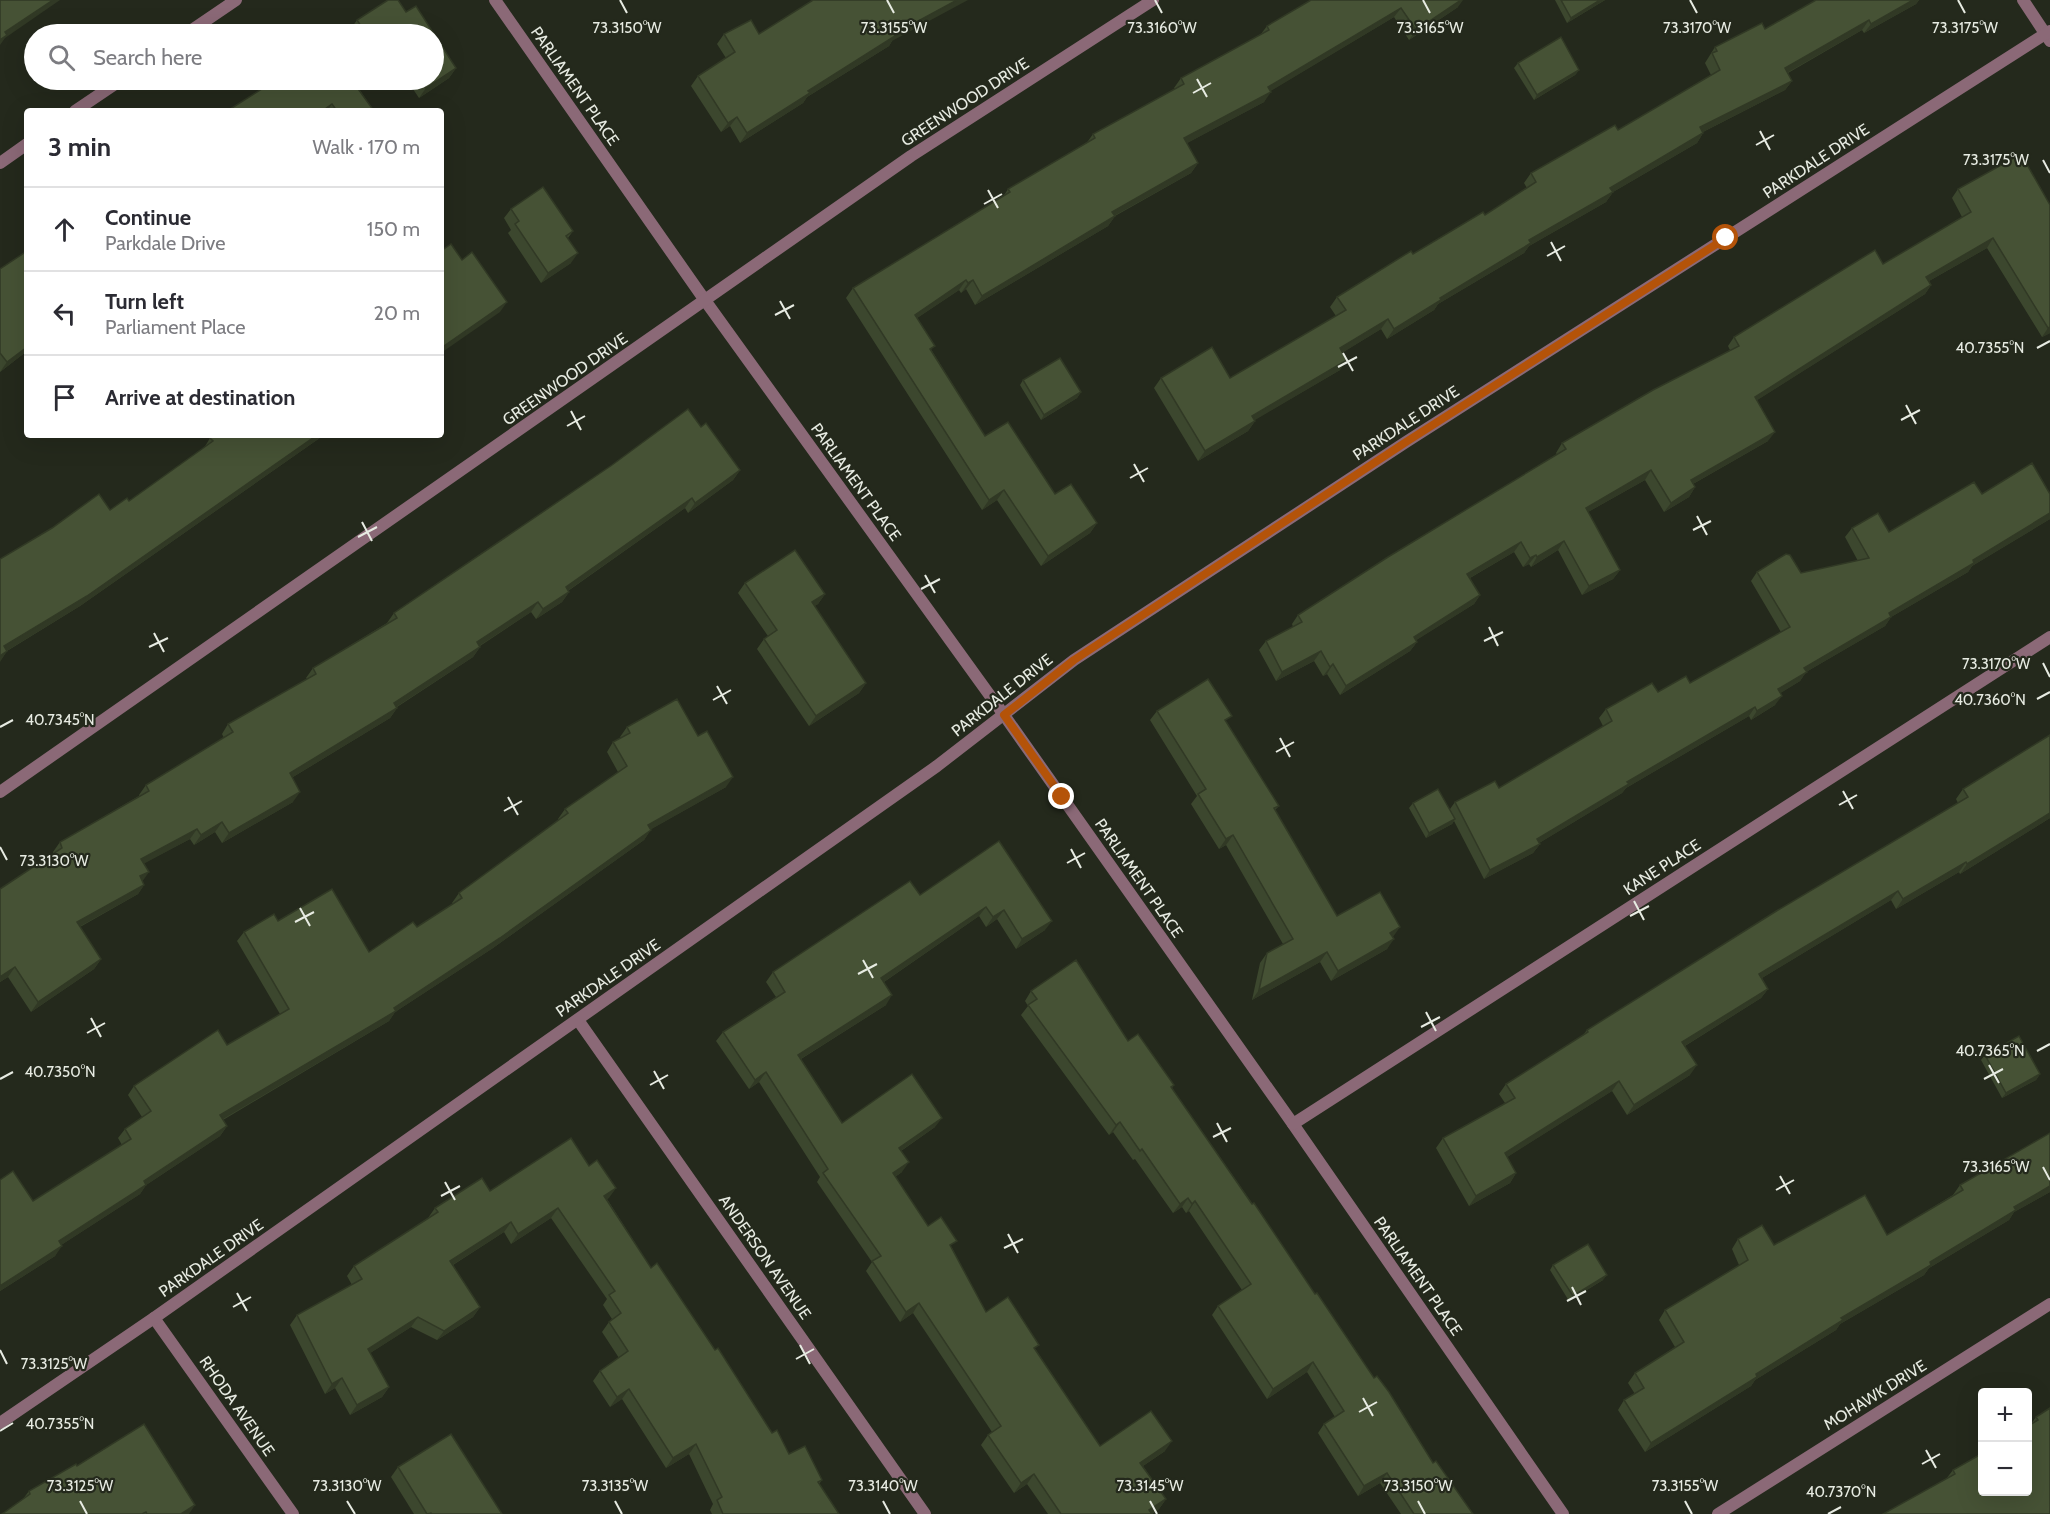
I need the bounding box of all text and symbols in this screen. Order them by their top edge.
text: 73.3150°W [593,19,662,37]
text: 73.3155°W [861,19,928,37]
text: 73.3160°W [1127,19,1197,37]
text: 73.3165°W [1397,19,1464,37]
text: 73.3170°W [1663,19,1732,37]
text: 73.3175°W [1932,19,1999,37]
street label: PARLIAMENT PLACE [527,23,623,149]
search box [24,24,444,90]
icon: search [45,41,78,74]
text: Search here [93,44,202,71]
street label: GREENWOOD DRIVE [898,54,1032,150]
street label: PARKDALE DRIVE [1759,120,1873,202]
text: 3 min [48,131,111,163]
text: Walk · 170 m [312,135,420,159]
text: 73.3175°W [1963,151,2030,169]
text: Continue [105,204,191,231]
icon: ahead [48,213,81,246]
text: 150 m [367,217,420,241]
route start [1712,224,1738,250]
text: Parkdale Drive [105,231,226,255]
text: Turn left [105,288,184,315]
icon: left [48,297,81,330]
text: 20 m [374,301,420,325]
text: Parliament Place [105,315,246,339]
street label: GREENWOOD DRIVE [499,329,631,429]
text: 40.7355°N [1956,339,2024,357]
icon: arrive [48,381,81,414]
street label: PARKDALE DRIVE [1349,382,1463,464]
text: Arrive at destination [105,384,295,411]
street label: PARLIAMENT PLACE [807,420,905,545]
street label: PARKDALE DRIVE [948,650,1056,740]
text: 73.3170°W [1962,655,2031,673]
text: 40.7360°N [1954,691,2026,709]
text: 40.7345°N [25,711,95,729]
route end [1048,783,1074,809]
street label: PARLIAMENT PLACE [1091,815,1187,941]
street label: KANE PLACE [1620,835,1704,899]
text: 73.3130°W [20,852,89,870]
street label: PARKDALE DRIVE [552,935,664,1021]
text: 40.7365°N [1955,1042,2025,1060]
text: 40.7350°N [24,1063,96,1081]
text: 73.3165°W [1963,1158,2030,1176]
street label: ANDERSON AVENUE [715,1191,815,1323]
street label: PARLIAMENT PLACE [1370,1213,1466,1339]
street label: PARKDALE DRIVE [155,1215,267,1301]
street label: RHODA AVENUE [195,1352,279,1460]
text: 73.3125°W [21,1355,88,1373]
street label: MOHAWK DRIVE [1820,1356,1930,1434]
map controls [1978,1388,2032,1496]
button: + [1978,1388,2032,1442]
text: 40.7355°N [26,1415,94,1433]
button: − [1978,1442,2032,1496]
text: 73.3125°W [47,1477,114,1495]
text: 73.3130°W [313,1477,382,1495]
text: 73.3135°W [582,1477,649,1495]
text: 73.3140°W [848,1477,919,1495]
text: 73.3145°W [1116,1477,1184,1495]
text: 73.3150°W [1384,1477,1453,1495]
text: 73.3155°W [1652,1477,1719,1495]
text: 40.7370°N [1806,1483,1876,1501]

